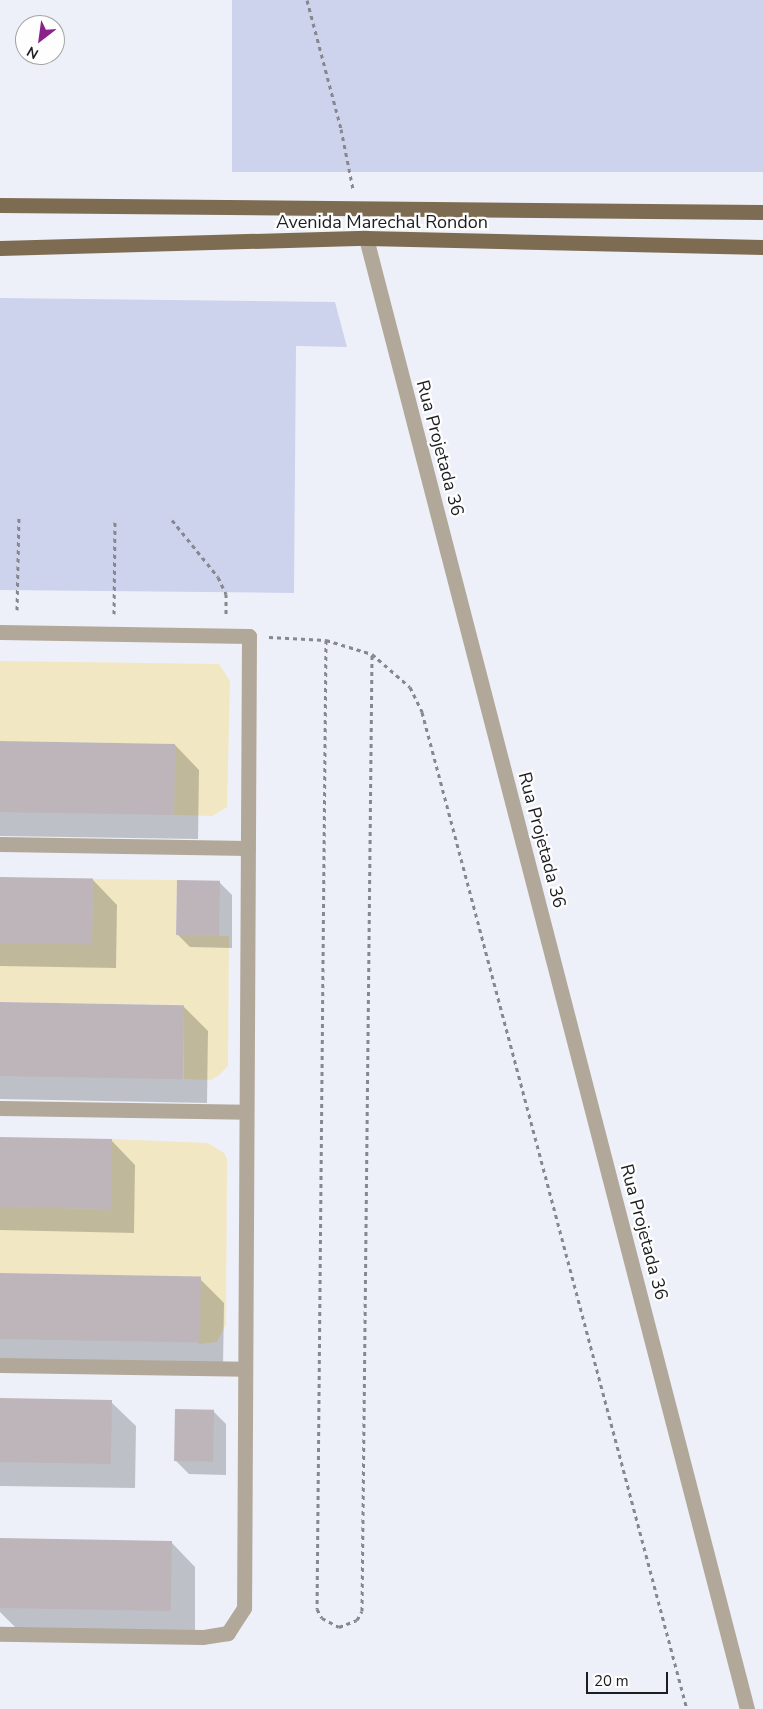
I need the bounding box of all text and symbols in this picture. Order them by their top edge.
north arrow [15,15,65,65]
text: N [23,42,42,63]
street label: Avenida Marechal Rondon [276,211,488,233]
street label: Rua Projetada 36 [411,378,469,518]
street label: Rua Projetada 36 [513,770,571,910]
street label: Rua Projetada 36 [615,1162,673,1302]
scale bar [588,1662,670,1694]
text: 20 m [594,1671,629,1691]

